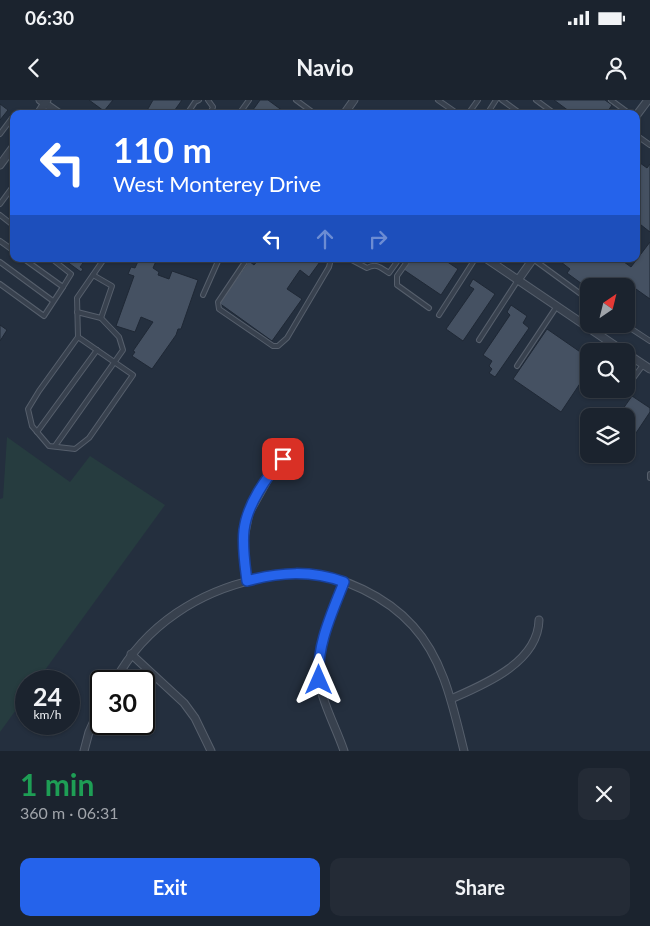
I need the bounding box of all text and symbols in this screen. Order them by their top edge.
text: 06:30 [25,6,74,29]
icon: back [20,54,48,82]
text: Navio [296,54,354,81]
icon: person [602,54,630,82]
text: 110 m [113,128,212,170]
icon: left [30,130,95,195]
text: West Monterey Drive [113,170,321,197]
icon: left [258,225,286,253]
icon: ahead [311,225,339,253]
icon: right [364,225,392,253]
north arrow [580,278,635,332]
map controls [580,278,635,463]
button: search [580,343,635,398]
button: layers [580,408,635,463]
pin [262,438,304,480]
icon: arrive [269,445,297,473]
position arrow [292,653,344,705]
speed limit sign: 30 [90,670,155,735]
text: 24 [33,681,62,711]
text: km/h [33,707,62,722]
text: 1 min [20,766,94,802]
button: close [578,768,630,820]
text: 360 m · 06:31 [20,803,119,822]
button: Exit [20,858,320,916]
button: Share [330,858,630,916]

